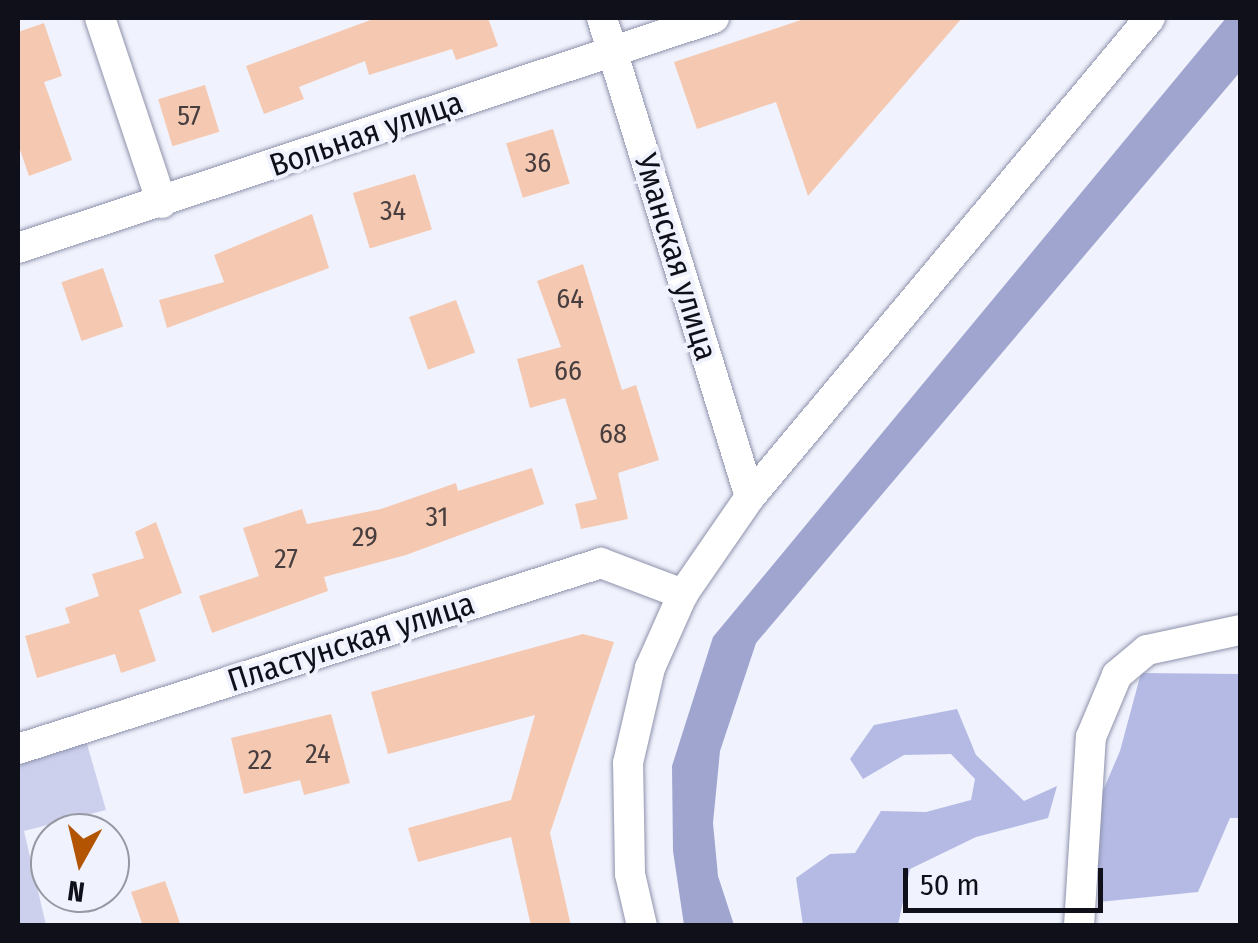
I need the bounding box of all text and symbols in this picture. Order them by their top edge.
street label: Вольная улица [264,83,468,185]
house number: 57 [177,99,201,133]
house number: 36 [525,146,551,180]
street label: Уманская улица [626,149,726,365]
house number: 34 [380,194,406,228]
house number: 64 [556,282,584,316]
house number: 66 [554,354,582,388]
house number: 68 [599,417,627,451]
house number: 31 [426,500,448,534]
house number: 29 [352,520,378,554]
house number: 27 [274,542,298,576]
street label: Пластунская улица [223,584,479,700]
house number: 24 [305,737,331,771]
house number: 22 [248,743,272,777]
north arrow [30,813,130,913]
scale bar [908,848,1108,910]
text: 50 m [920,867,980,903]
text: N [65,874,87,909]

